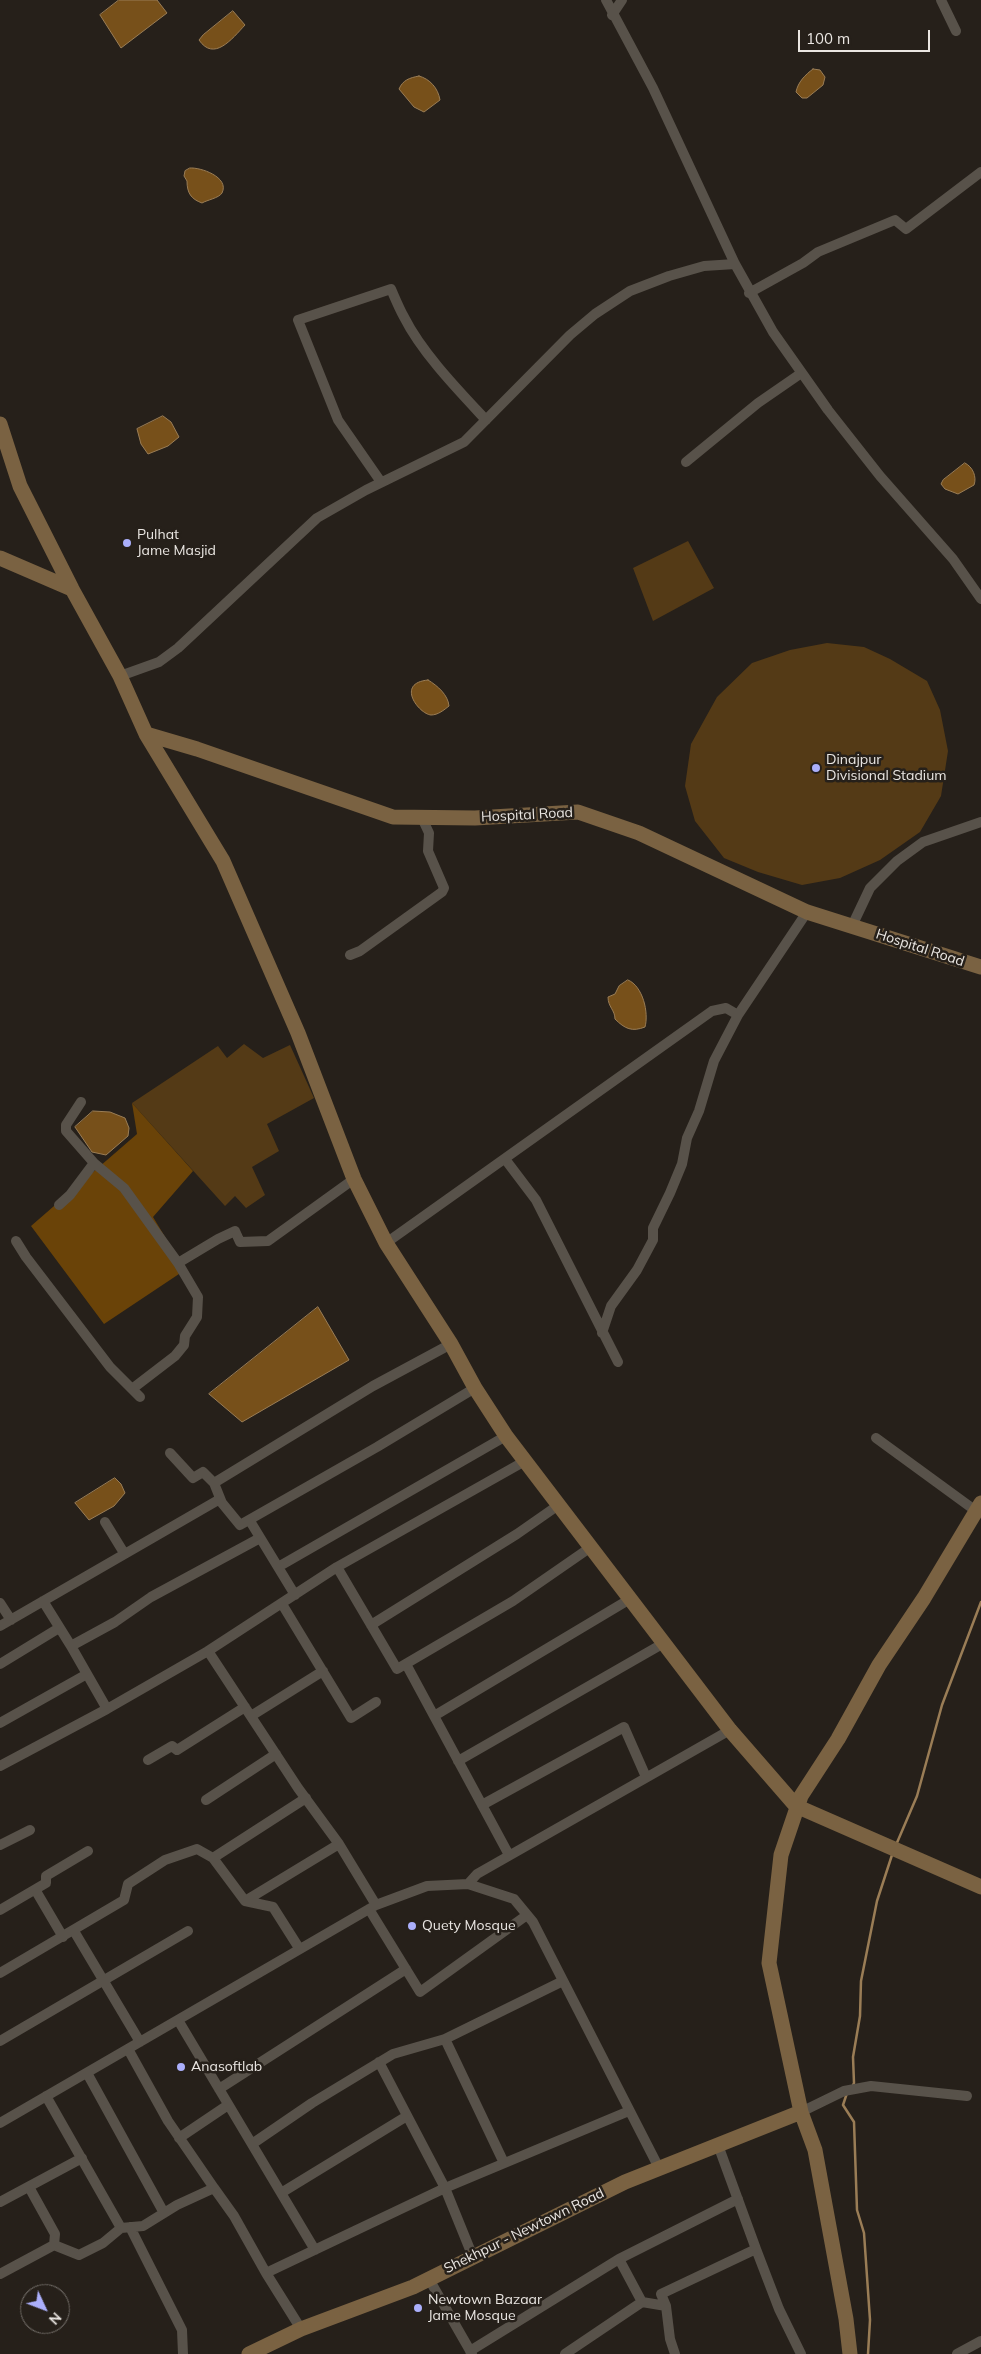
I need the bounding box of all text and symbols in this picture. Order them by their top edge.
scale bar [801,20,934,52]
text: 100 m [806,29,850,48]
place label: Pulhat Jame Masjid [137,527,216,560]
marker: Pulhat Jame Masjid [121,537,133,549]
place label: Dinajpur Divisional Stadium [826,752,947,784]
marker: Dinajpur Divisional Stadium [810,762,822,774]
street label: Hospital Road [481,804,573,826]
street label: Hospital Road [874,926,966,970]
place label: Quety Mosque [422,1918,516,1934]
marker: Quety Mosque [406,1920,418,1932]
place label: Anasoftlab [191,2059,262,2075]
marker: Anasoftlab [175,2061,187,2073]
street label: Shekhpur - Newtown Road [441,2185,607,2277]
north arrow [20,2284,70,2334]
place label: Newtown Bazaar Jame Mosque [428,2292,542,2324]
marker: Newtown Bazaar Jame Mosque [412,2302,424,2314]
text: N [45,2309,65,2329]

